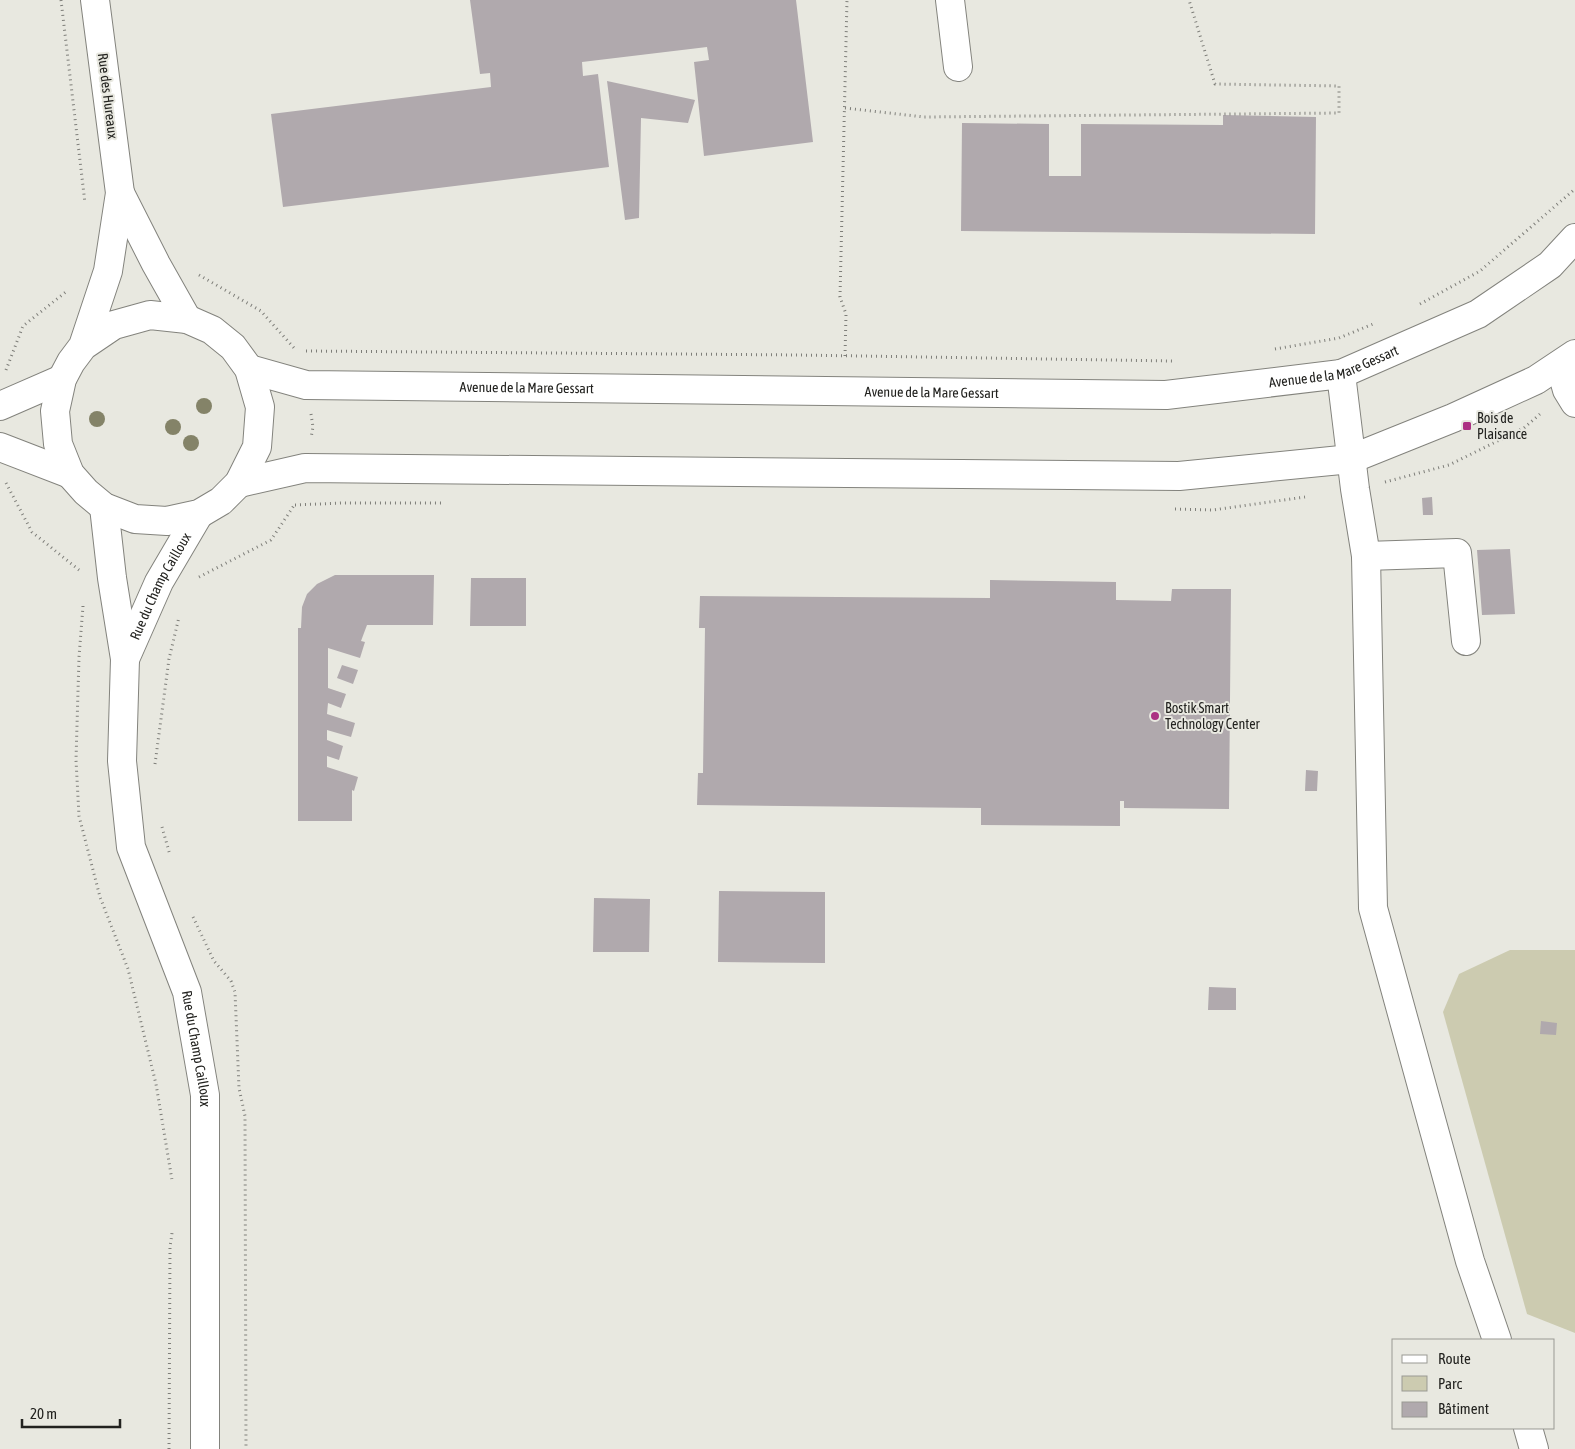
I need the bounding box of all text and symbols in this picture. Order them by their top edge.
street label: Rue des Hureaux [95,52,121,140]
street label: Avenue de la Mare Gessart [1268,342,1401,391]
street label: Avenue de la Mare Gessart [460,379,594,396]
street label: Avenue de la Mare Gessart [864,383,999,401]
place label: Bois de Plaisance [1477,410,1527,442]
marker: Bois de Plaisance [1461,420,1473,432]
street label: Rue du Champ Cailloux [127,530,194,642]
place label: Bostik Smart Technology Center [1165,700,1260,732]
marker: Bostik Smart Technology Center [1149,710,1161,722]
street label: Rue du Champ Cailloux [179,989,213,1107]
legend [1392,1339,1555,1429]
text: Route [1438,1350,1471,1367]
text: Parc [1438,1375,1462,1392]
scale bar [22,1396,120,1428]
text: Bâtiment [1438,1400,1489,1417]
text: 20 m [30,1405,57,1422]

